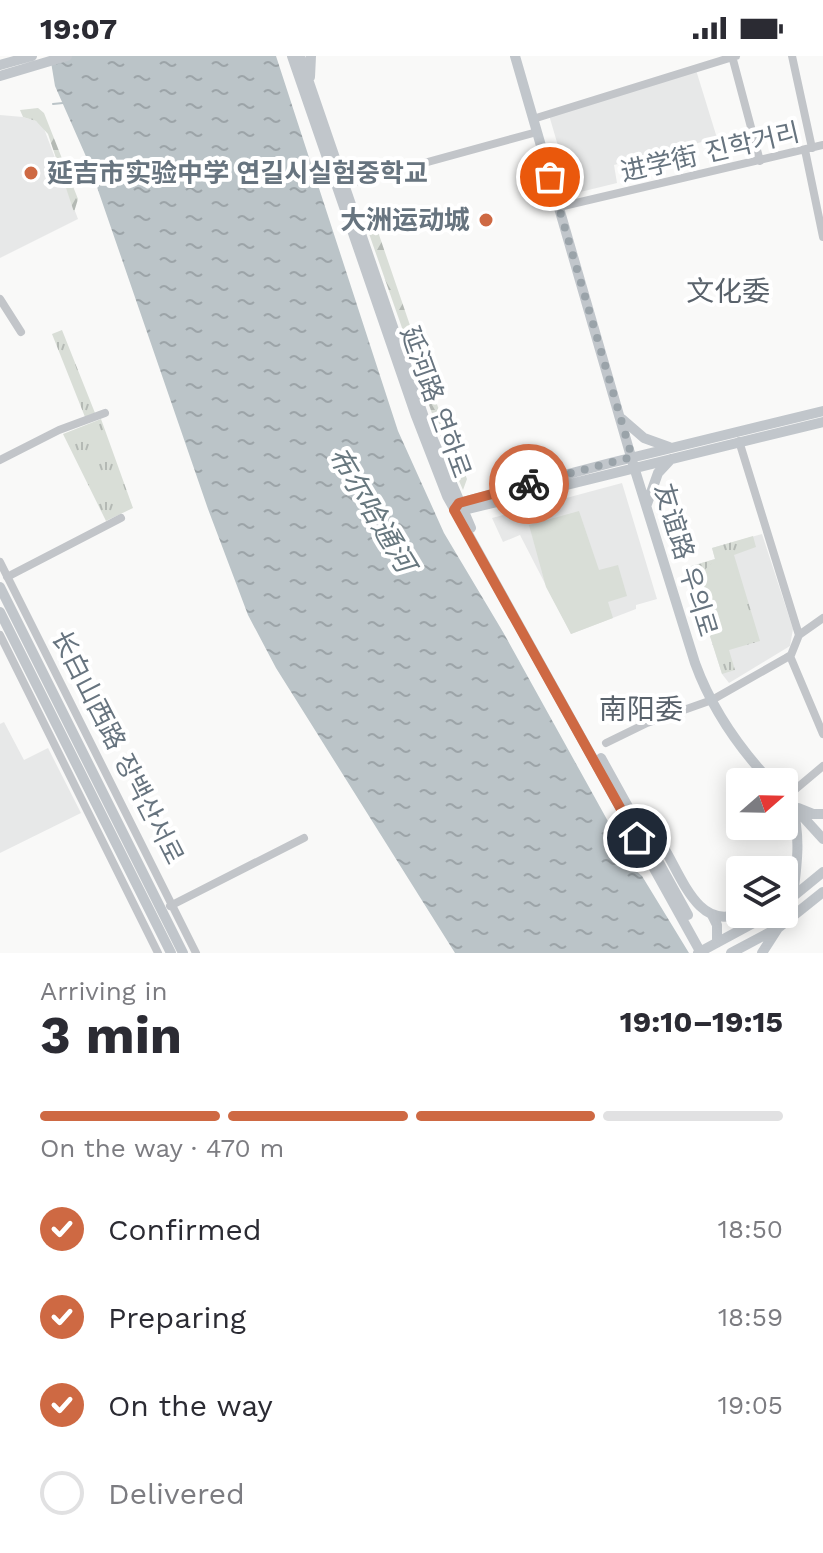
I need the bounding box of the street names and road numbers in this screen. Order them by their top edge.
street label: 进学街 진학거리 [618,117,802,187]
street label: 延河路 연하로 [395,322,477,482]
street label: 友谊路 우의로 [648,480,724,640]
street label: 长白山西路 장백산서로 [46,625,190,869]

